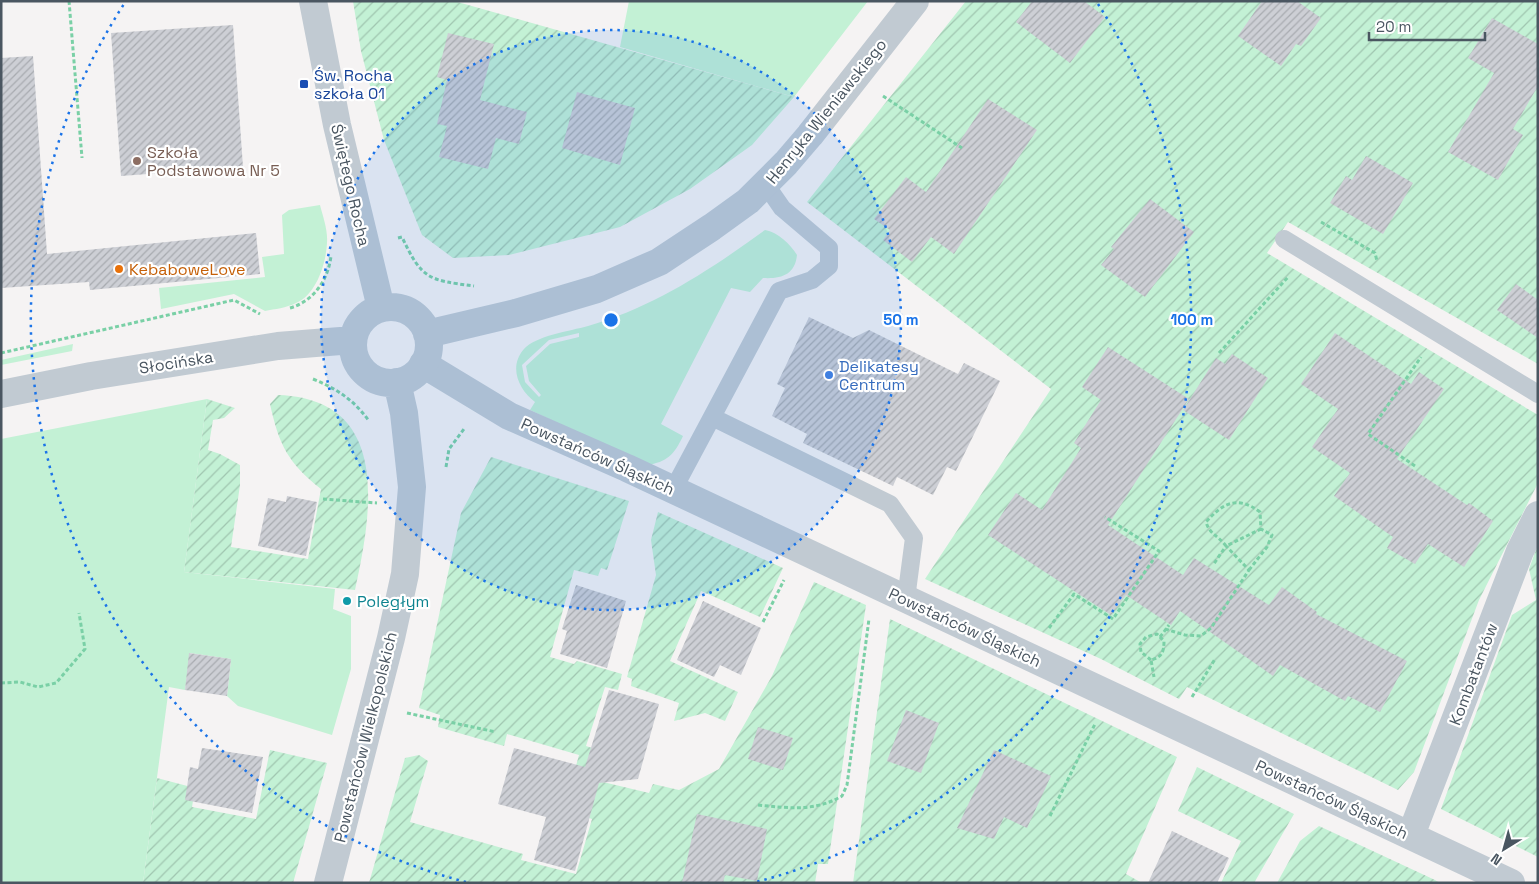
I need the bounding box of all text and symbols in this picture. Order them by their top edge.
scale bar [1369,10,1485,42]
text: 20 m [1376,17,1411,36]
street label: Henryka Wieniawskiego [761,34,891,188]
place label: Św. Rocha szkoła 01 [314,65,392,104]
marker: Św. Rocha szkoła 01 [298,78,310,90]
street label: Świętego Rocha [326,122,375,248]
place label: Szkoła Podstawowa Nr 5 [147,142,280,181]
marker: Szkoła Podstawowa Nr 5 [131,155,143,167]
place label: KebaboweLove [129,259,246,280]
marker: KebaboweLove [113,263,125,275]
text: 50 m [883,310,919,329]
text: 100 m [1171,310,1213,329]
centre of rings [602,311,620,329]
street label: Słocińska [137,346,215,379]
place label: Delikatesy Centrum [839,356,919,395]
marker: Delikatesy Centrum [823,369,835,381]
street label: Powstańców Śląskich [518,413,678,500]
street label: Powstańców Śląskich [885,583,1044,672]
place label: Poległym [357,591,429,612]
marker: Poległym [341,595,353,607]
street label: Kombatantów [1444,620,1503,728]
street label: Powstańców Wielkopolskich [329,630,402,845]
street label: Powstańców Śląskich [1252,755,1411,844]
north arrow [1479,824,1529,874]
text: N [1487,849,1505,869]

